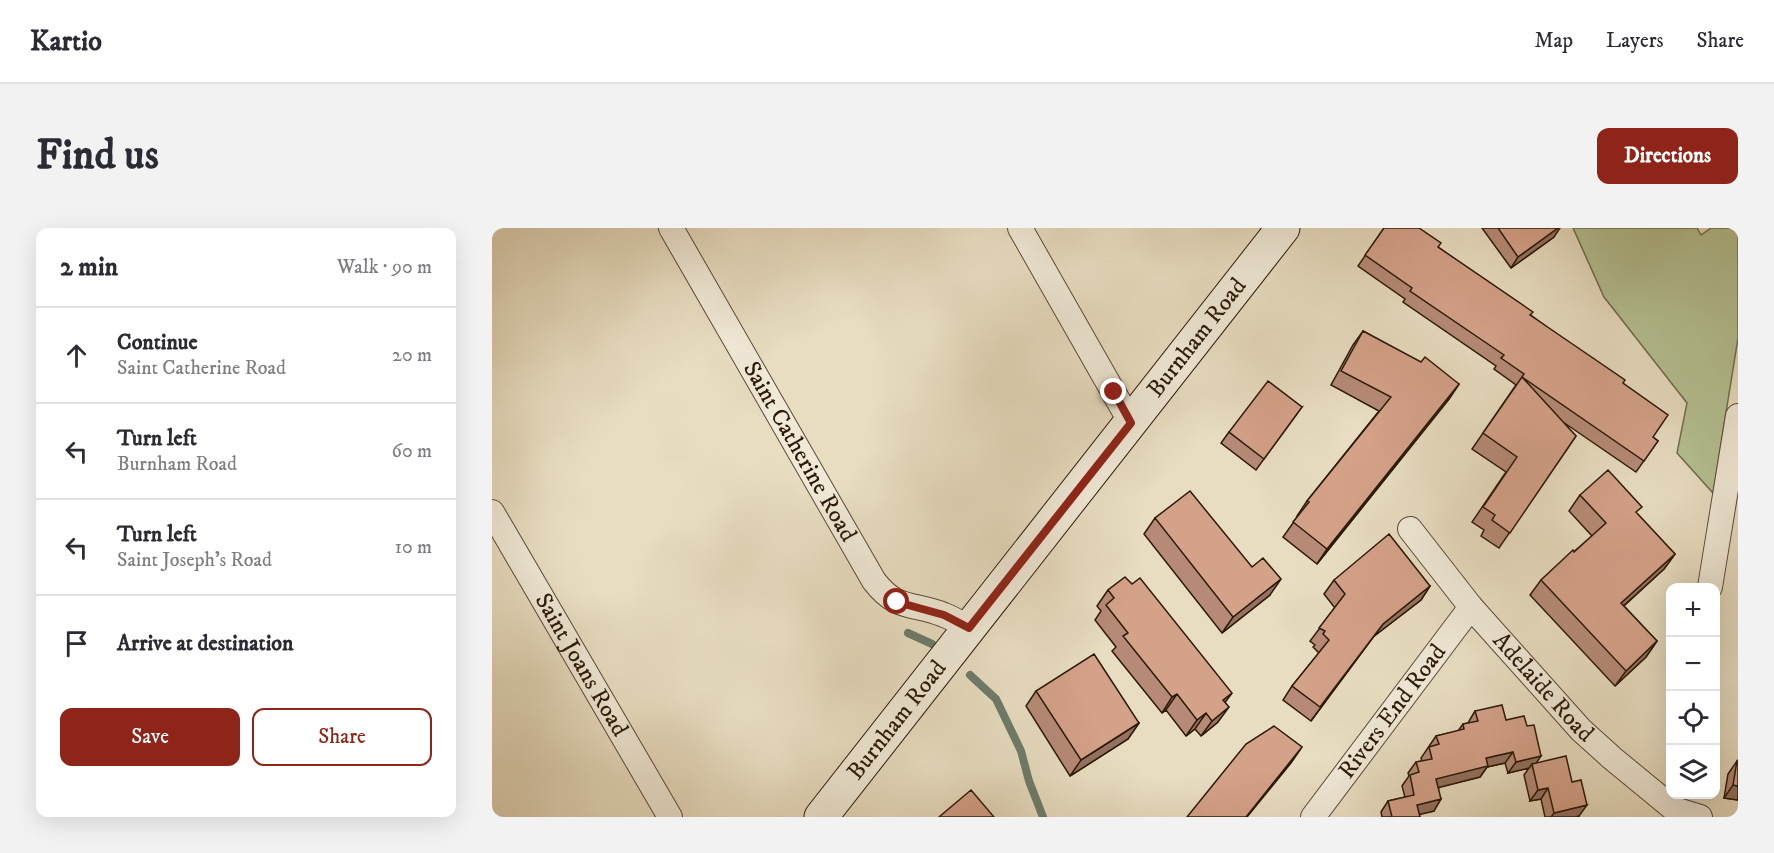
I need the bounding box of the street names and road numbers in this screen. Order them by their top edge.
street label: Burnham Road [1141,272,1253,404]
street label: Saint Catherine Road [736,356,863,547]
street label: Saint Joans Road [528,588,635,742]
street label: Adelaide Road [1486,626,1600,749]
street label: Rivers End Road [1332,638,1453,785]
street label: Burnham Road [841,654,953,786]

